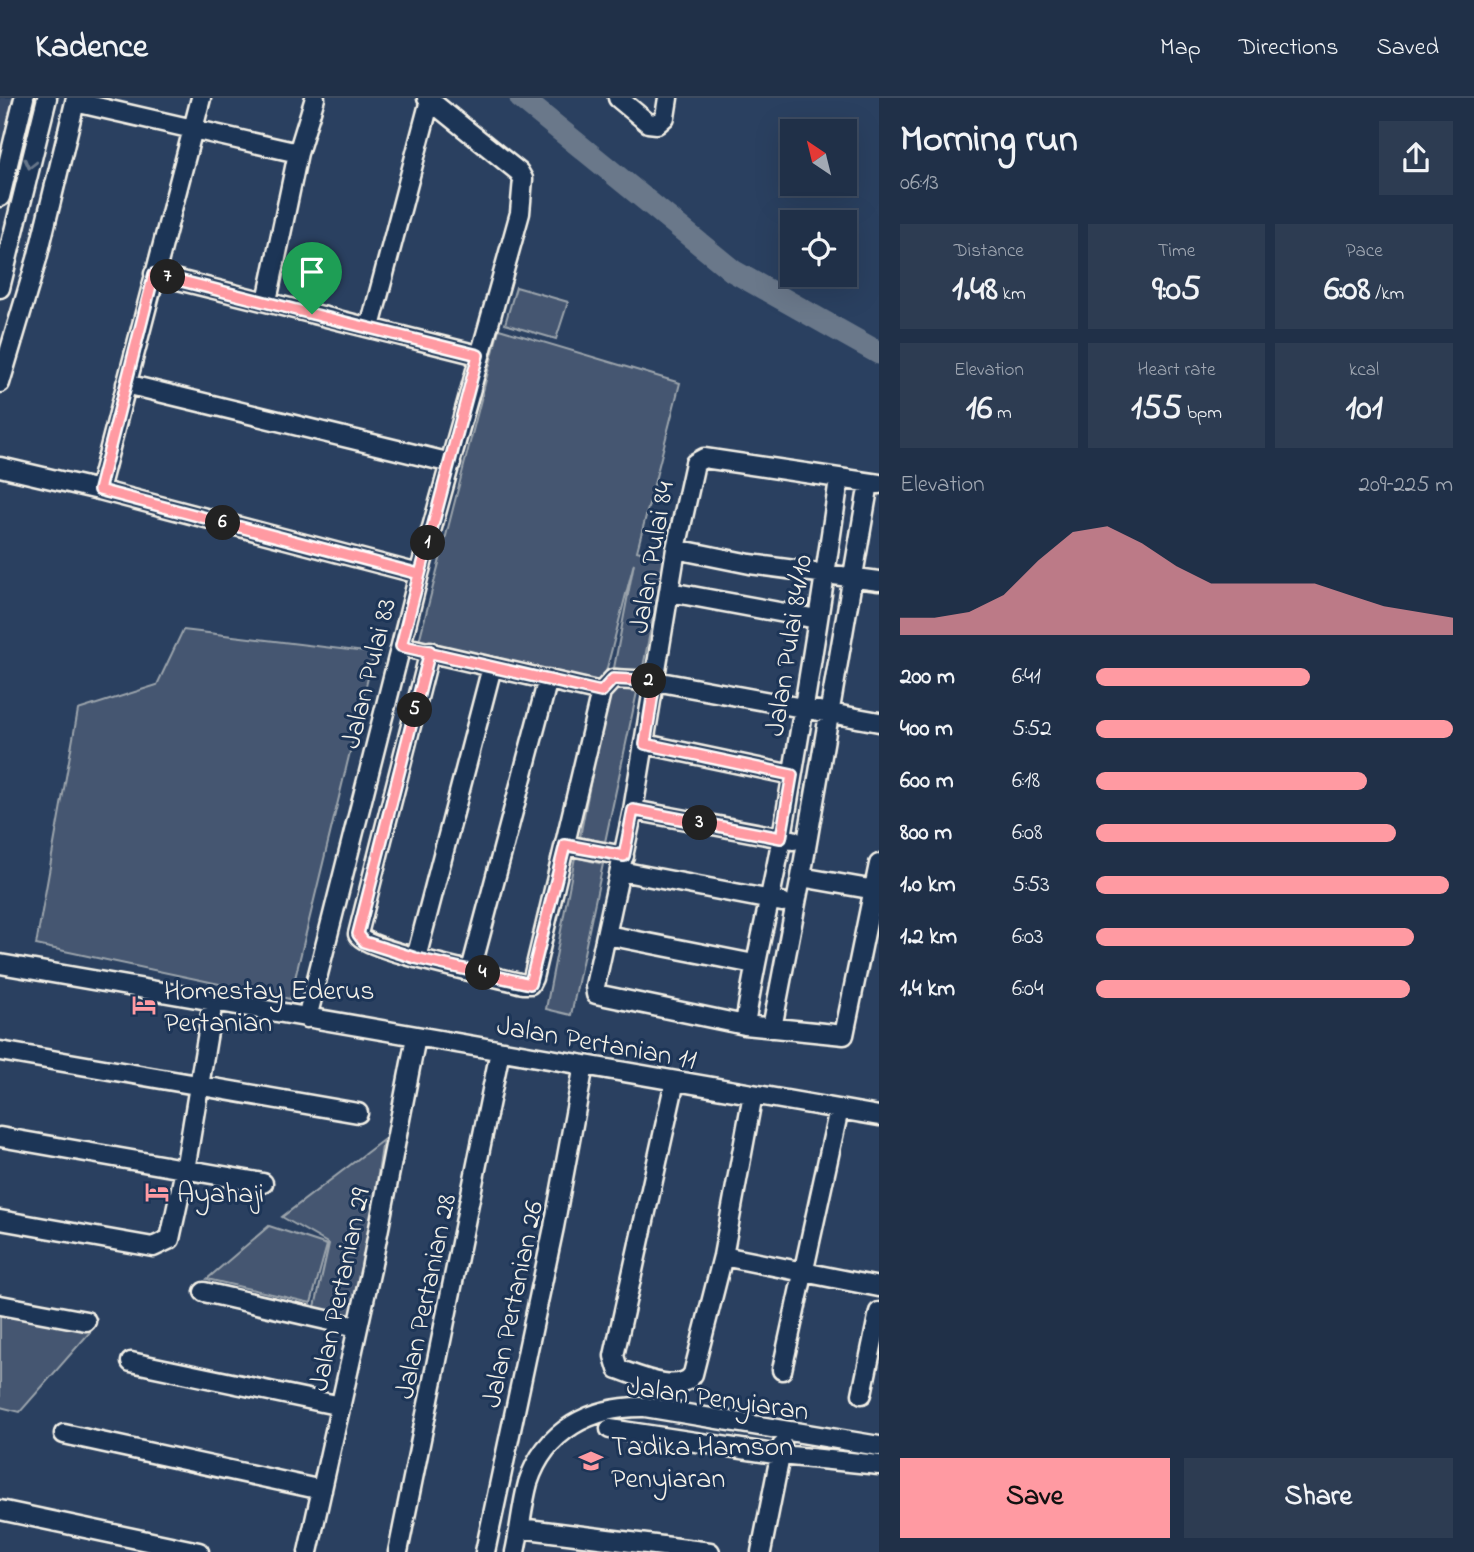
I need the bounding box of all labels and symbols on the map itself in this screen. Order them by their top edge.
north arrow [780,119,858,196]
one-way arrow [24,158,38,170]
pin [282,242,342,314]
pin: 7 [150,260,186,294]
street label: Jalan Pulai 84 [620,478,687,637]
pin: 6 [206,506,241,540]
pin: 1 [410,526,446,560]
street label: Jalan Pulai 84/10 [756,552,825,739]
street label: Jalan Pulai 83 [332,594,409,753]
pin: 2 [632,664,666,698]
pin: 5 [398,692,432,728]
pin: 3 [682,806,718,840]
pin: 4 [466,956,500,990]
place label: Homestay Ederus Pertanian [164,972,375,1045]
hotel icon: Homestay Ederus Pertanian [130,991,158,1019]
street label: Jalan Pertanian 11 [493,1007,700,1082]
place label: Ayahaji [177,1175,264,1216]
hotel icon: Ayahaji [143,1178,171,1206]
street label: Jalan Pertanian 29 [300,1184,383,1395]
street label: Jalan Pertanian 28 [386,1190,469,1403]
street label: Jalan Pertanian 26 [472,1197,556,1412]
street label: Jalan Penyiaran [624,1367,811,1434]
place label: Tadika Hamson Penyiaran [611,1428,793,1501]
school or university icon: Tadika Hamson Penyiaran [577,1447,605,1475]

